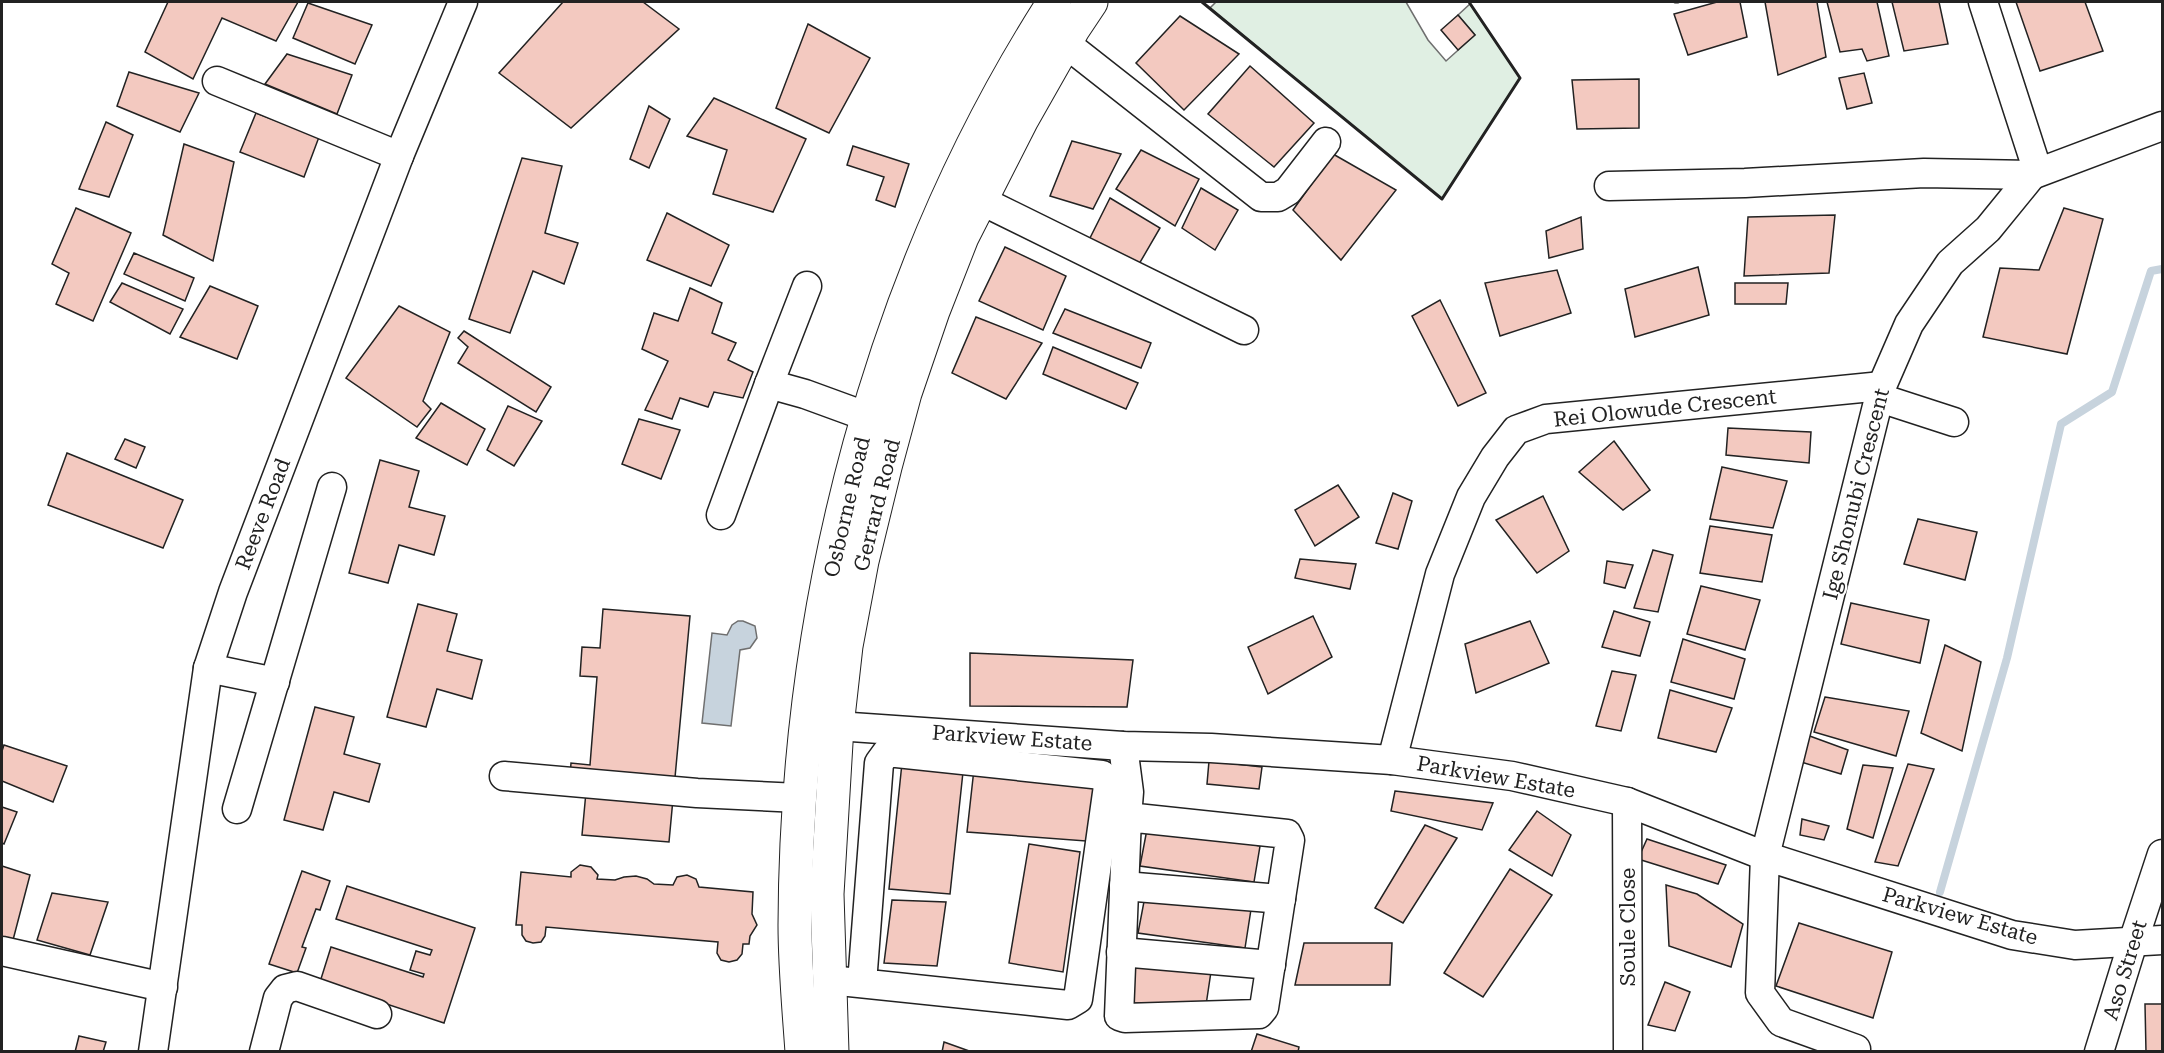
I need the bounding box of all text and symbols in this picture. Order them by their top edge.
street label: Rei Olowude Crescent [1552,384,1778,432]
street label: Ige Shonubi Crescent [1818,386,1894,602]
street label: Osborne Road [819,434,875,580]
street label: Gerrard Road [849,436,905,574]
street label: Reeve Road [231,454,295,573]
street label: Parkview Estate [931,720,1093,756]
street label: Parkview Estate [1415,751,1577,803]
street label: Soule Close [1616,868,1640,986]
street label: Parkview Estate [1879,882,2041,950]
street label: Aso Street [2098,917,2152,1023]

